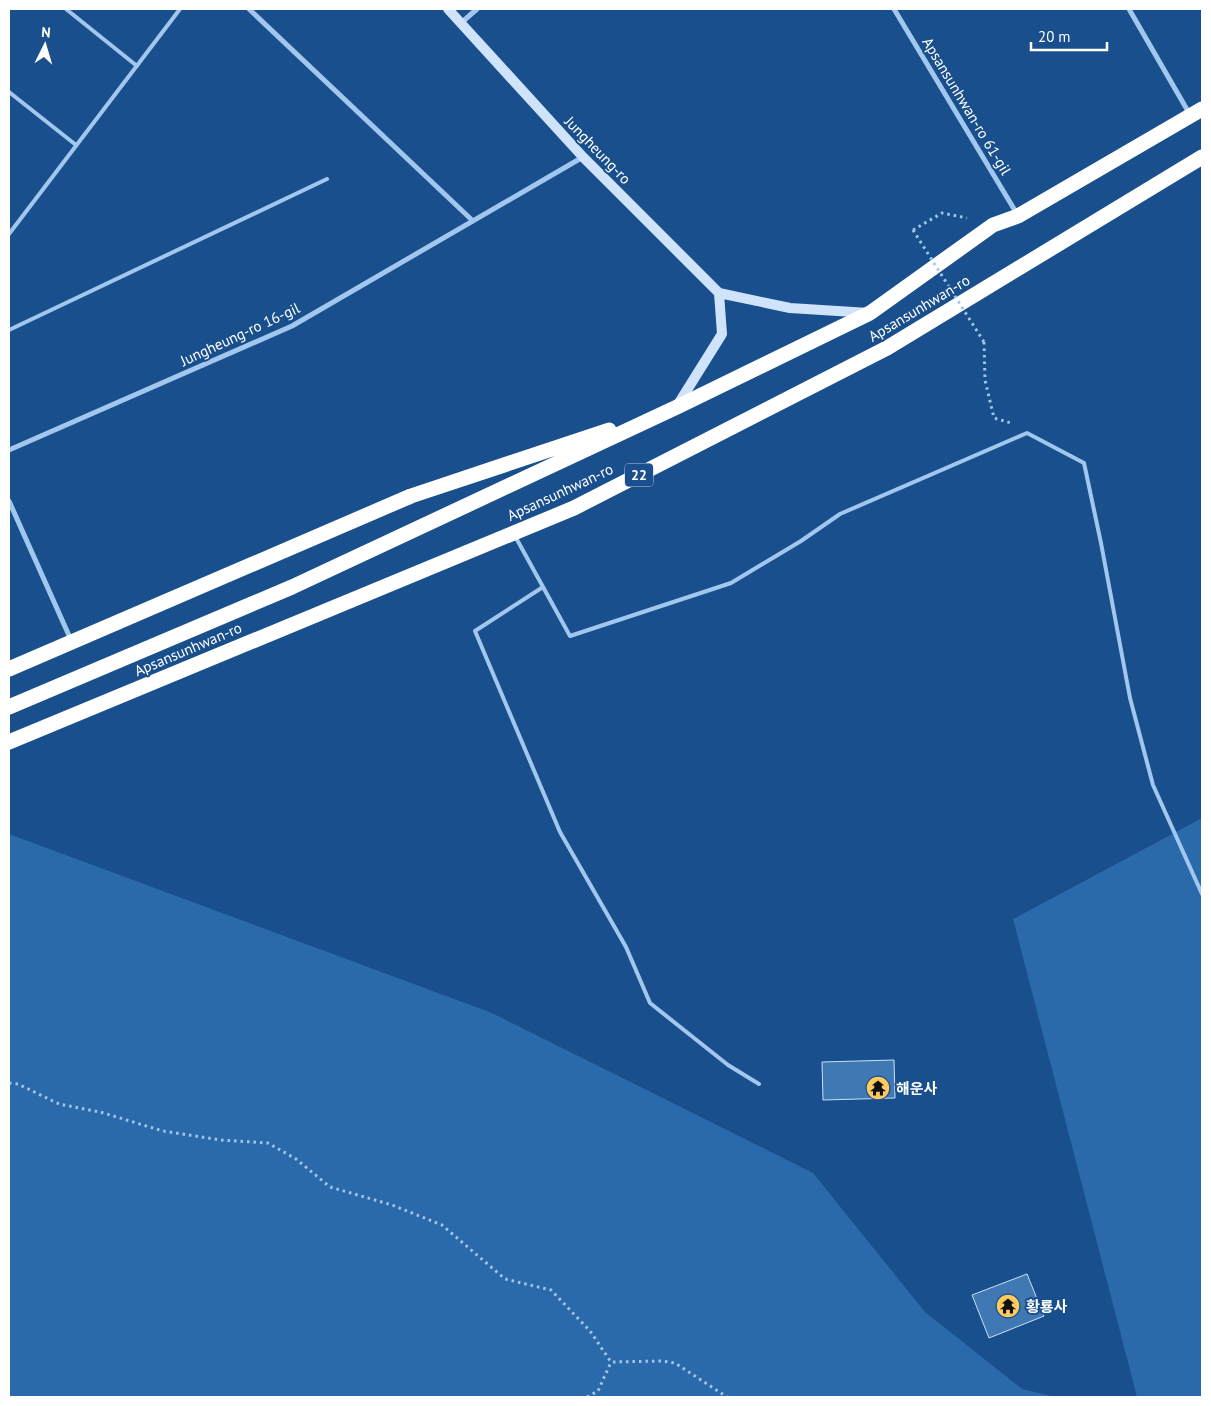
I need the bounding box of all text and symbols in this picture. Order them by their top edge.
north arrow [20,20,70,70]
scale bar [1031,20,1107,52]
text: N [41,23,52,41]
text: 20 m [1038,27,1071,46]
street label: Apsansunhwan-ro 61-gil [918,34,1016,179]
street label: Jungheung-ro [560,111,635,188]
street label: Apsansunhwan-ro [865,270,973,346]
street label: Jungheung-ro 16-gil [176,298,303,370]
street label: Apsansunhwan-ro [504,459,616,525]
road number: 22 [625,464,653,486]
street label: Apsansunhwan-ro [131,618,245,680]
temple icon: 해운사 [865,1075,891,1101]
place label: 해운사 [896,1079,938,1098]
temple icon: 황룡사 [995,1293,1021,1319]
place label: 황룡사 [1026,1297,1068,1316]

